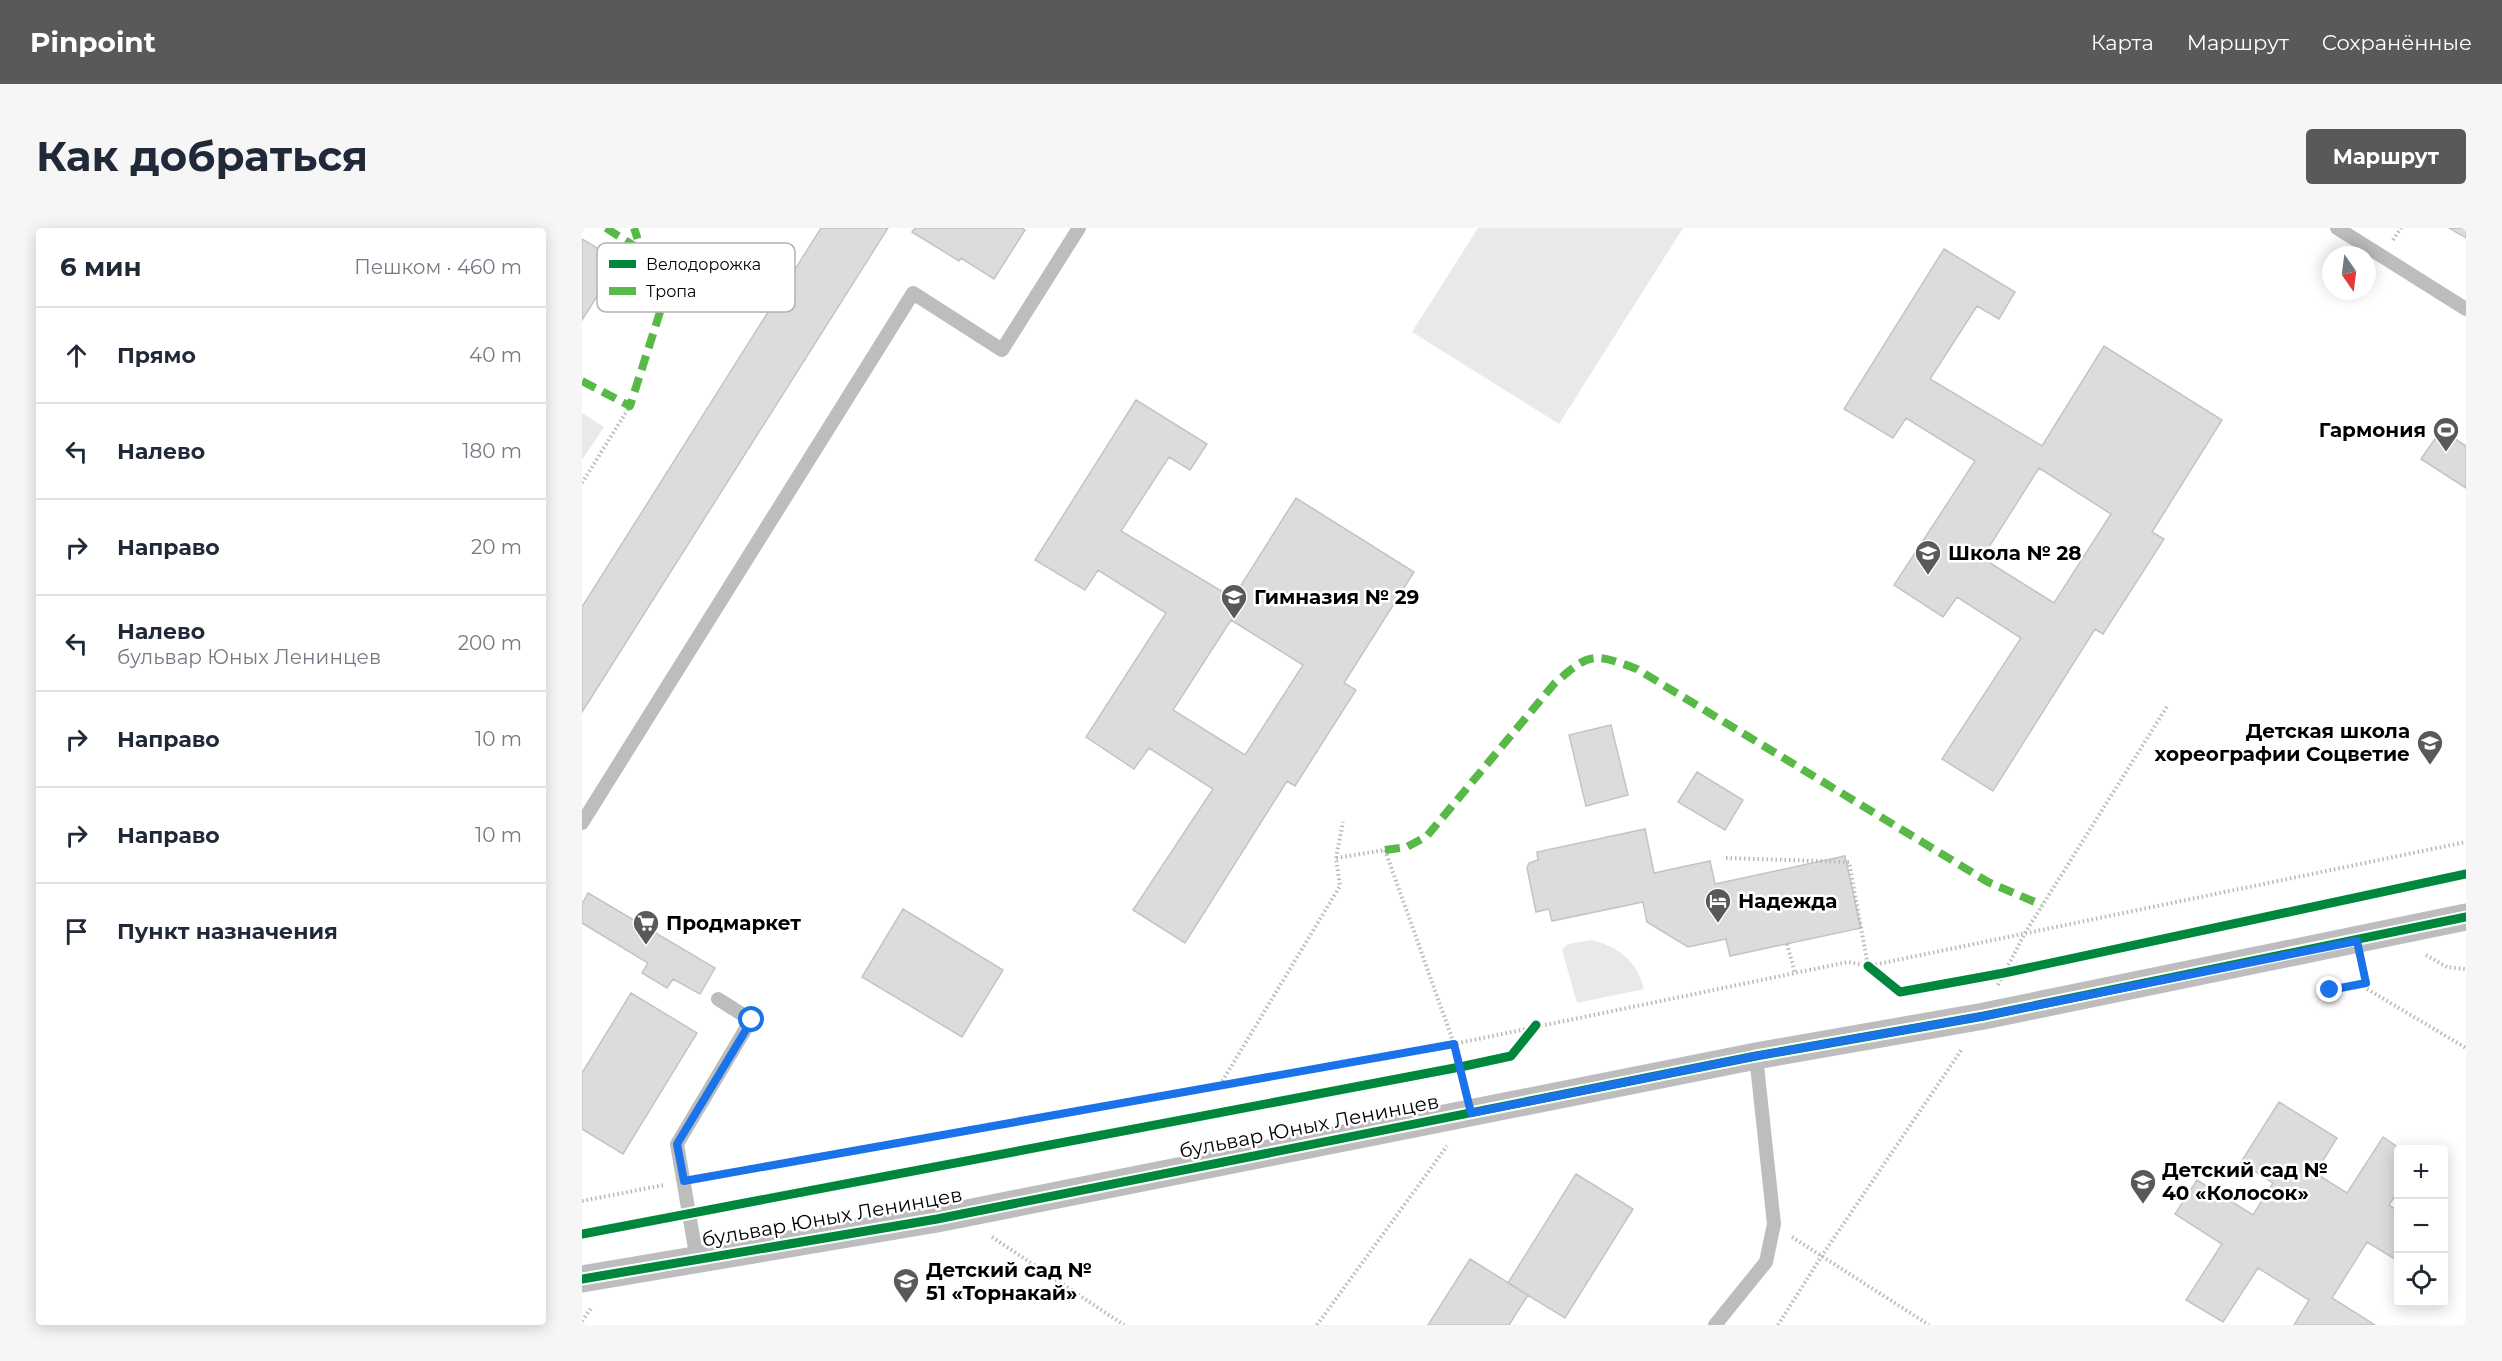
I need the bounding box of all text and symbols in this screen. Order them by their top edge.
text: Pinpoint [30,25,156,59]
text: Карта [2091,30,2154,55]
text: Маршрут [2187,30,2289,55]
text: Сохранённые [2322,30,2472,55]
button: Маршрут [2306,129,2466,184]
text: Как добраться [36,130,368,182]
legend [597,243,795,312]
north arrow [2322,246,2376,300]
text: 6 мин [60,251,142,283]
text: Пешком · 460 m [354,255,522,279]
text: Велодорожка [646,255,761,274]
text: Тропа [646,282,696,301]
icon: ahead [60,339,93,372]
text: Прямо [117,342,196,369]
text: 40 m [469,343,522,367]
sports icon: Гармония [2431,415,2461,453]
place label: Гармония [2319,418,2426,442]
icon: left [60,435,93,468]
text: Налево [117,438,205,465]
text: 180 m [462,439,522,463]
icon: right [60,531,93,564]
text: Направо [117,534,220,561]
text: 20 m [471,535,522,559]
school or university icon: Школа № 28 [1913,538,1943,576]
place label: Школа № 28 [1948,541,2081,565]
school or university icon: Гимназия № 29 [1219,582,1249,620]
place label: Гимназия № 29 [1254,585,1419,609]
text: Налево [117,618,205,645]
icon: left [60,627,93,660]
text: 200 m [458,631,522,655]
text: бульвар Юных Ленинцев [117,645,381,669]
place label: Детская школа хореографии Соцветие [2154,719,2410,766]
icon: right [60,723,93,756]
text: Направо [117,726,220,753]
text: 10 m [475,727,522,751]
school or university icon: Детская школа хореографии Соцветие [2415,728,2445,766]
icon: right [60,819,93,852]
text: Направо [117,822,220,849]
text: 10 m [475,823,522,847]
hotel icon: Надежда [1703,886,1733,924]
place label: Надежда [1738,889,1837,913]
supermarket icon: Продмаркет [631,908,661,946]
place label: Продмаркет [666,911,801,935]
icon: arrive [60,915,93,948]
text: Пункт назначения [117,918,338,945]
route end [2316,976,2342,1002]
route start [738,1006,764,1032]
street label: бульвар Юных Ленинцев [1177,1089,1441,1163]
map controls [2394,1145,2448,1307]
button: + [2394,1145,2448,1199]
place label: Детский сад № 40 «Колосок» [2162,1158,2328,1205]
school or university icon: Детский сад № 40 «Колосок» [2128,1167,2158,1205]
street label: бульвар Юных Ленинцев [700,1182,964,1252]
button: − [2394,1199,2448,1253]
button: locate [2394,1253,2448,1307]
place label: Детский сад № 51 «Торнакай» [926,1258,1092,1305]
school or university icon: Детский сад № 51 «Торнакай» [891,1266,921,1304]

